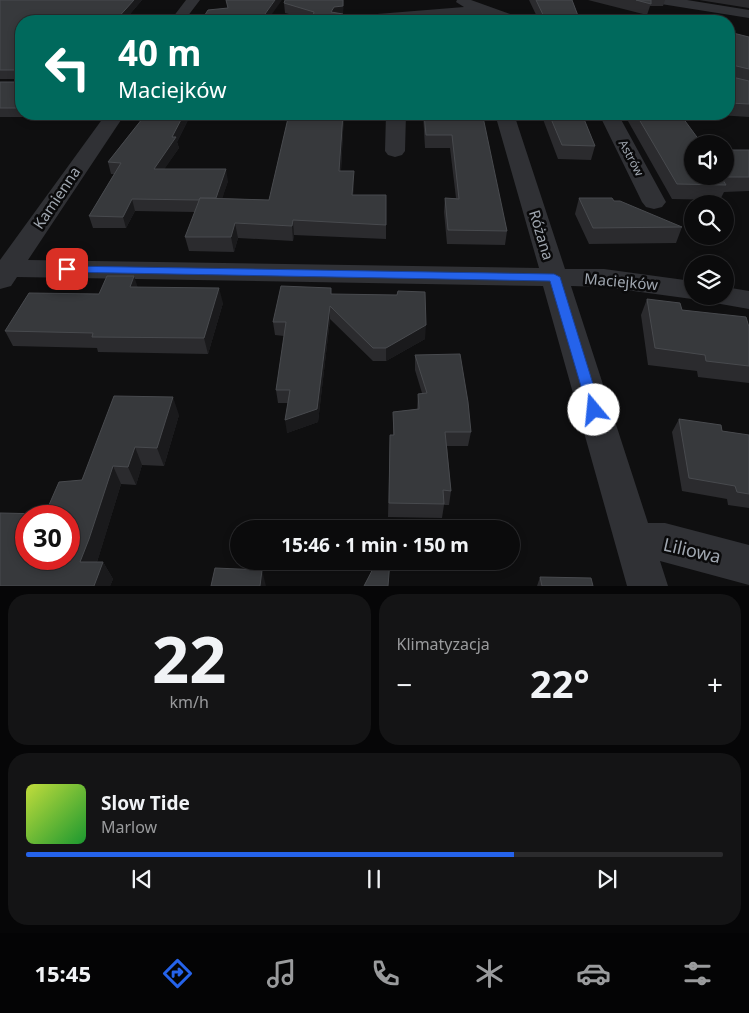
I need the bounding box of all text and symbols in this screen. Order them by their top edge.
text: 40 m [118,29,201,76]
icon: left [35,35,100,100]
text: Maciejków [118,74,227,104]
map controls [684,135,734,305]
button: sound [684,135,734,185]
street label: Astrów [615,137,648,179]
street label: Kamienna [28,162,84,232]
button: search [684,195,734,245]
street label: Różana [525,207,559,262]
pin [46,248,88,290]
icon: arrive [53,255,81,283]
button: layers [684,255,734,305]
street label: Maciejków [583,268,659,294]
position arrow [567,383,619,435]
speed limit sign: 30 [15,505,80,570]
text: 15:46 · 1 min · 150 m [281,532,469,558]
street label: Liliowa [661,532,723,568]
text: 22 [152,614,226,702]
text: Klimatyzacja [397,633,490,655]
text: 22° [530,657,590,709]
text: − [397,665,413,703]
text: + [707,665,723,703]
text: km/h [170,691,209,713]
text: Slow Tide [101,790,190,816]
text: Marlow [101,816,157,838]
icon: previous [128,865,156,893]
icon: pause [360,865,388,893]
icon: next [593,865,621,893]
icon: directions [160,956,195,991]
icon: music [264,956,299,991]
icon: phone [368,956,403,991]
icon: climate [472,956,507,991]
icon: car [576,956,611,991]
icon: filters [680,956,715,991]
text: 15:45 [34,958,91,988]

